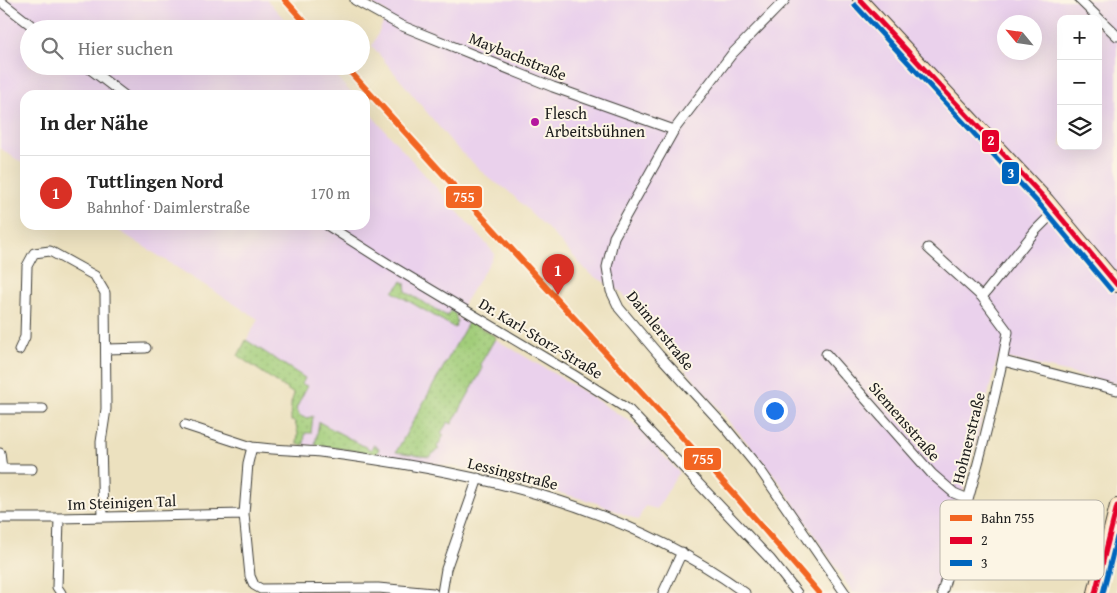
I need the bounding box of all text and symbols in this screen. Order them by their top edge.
north arrow [997,15,1042,60]
map controls [1057,15,1102,150]
button: + [1057,15,1102,60]
search box [20,20,370,75]
street label: Maybachstraße [466,26,570,86]
icon: search [38,34,66,62]
text: Hier suchen [78,34,173,62]
button: − [1057,60,1102,105]
place label: Flesch Arbeitsbühnen [545,101,645,143]
button: layers [1057,105,1102,150]
text: In der Nähe [40,107,148,138]
marker: Flesch Arbeitsbühnen [529,116,541,128]
line badge: 2 [981,129,1000,153]
text: 2 [987,130,995,150]
line badge: 3 [1001,161,1020,185]
text: 3 [1007,163,1015,183]
text: Tuttlingen Nord [87,167,224,195]
text: 1 [52,181,60,205]
text: 170 m [310,181,350,205]
line badge: 755 [445,185,483,209]
text: 755 [453,187,475,207]
text: Bahnhof · Daimlerstraße [87,195,250,219]
pin: 1 [542,254,574,295]
street label: Daimlerstraße [621,285,701,375]
street label: Dr. Karl-Storz-Straße [474,291,608,385]
street label: Siemensstraße [864,376,946,466]
street label: Hohnerstraße [945,390,991,486]
your location [762,398,788,424]
line badge: 755 [683,447,722,471]
text: 755 [692,449,714,469]
street label: Lessingstraße [465,450,561,496]
street label: Im Steinigen Tal [67,488,177,516]
legend [940,500,1104,580]
text: Bahn 755 [981,508,1035,528]
text: 2 [981,530,988,550]
text: 3 [981,553,988,573]

